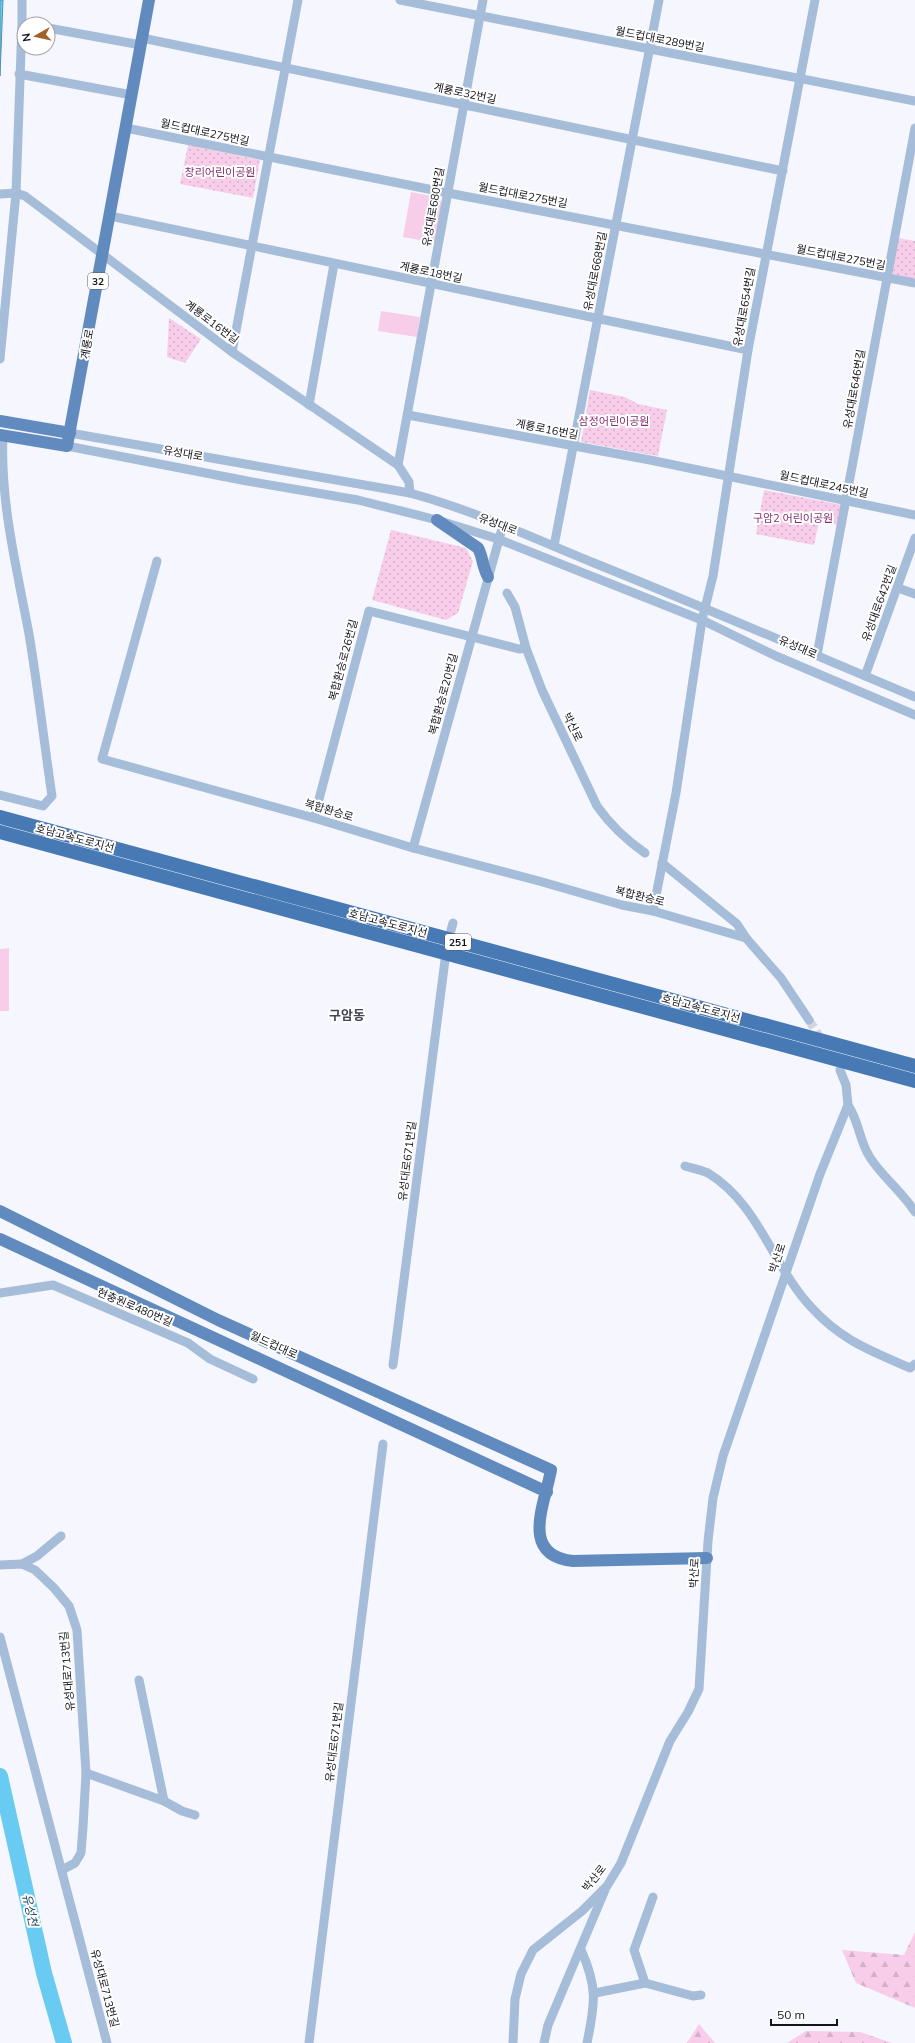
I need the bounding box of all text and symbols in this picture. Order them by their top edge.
north arrow [16,16,56,56]
street label: 월드컵대로289번길 [614,23,706,55]
text: N [19,32,34,42]
street label: 계룡로32번길 [432,80,498,106]
street label: 월드컵대로275번길 [159,116,251,148]
park label: 창리어린이공원 [185,165,255,179]
street label: 유성대로680번길 [419,166,447,248]
street label: 월드컵대로275번길 [477,179,569,211]
street label: 유성대로668번길 [580,230,610,312]
street label: 월드컵대로275번길 [795,241,887,273]
street label: 계룡로18번길 [398,259,464,285]
street label: 유성대로654번길 [730,266,758,348]
road number: 32 [88,273,108,289]
street label: 계룡로16번길 [182,297,242,347]
street label: 계룡로 [77,328,97,360]
street label: 유성대로646번길 [840,348,868,430]
park label: 삼정어린이공원 [579,414,649,428]
street label: 계룡로16번길 [514,416,580,442]
street label: 유성대로 [162,443,204,463]
street label: 월드컵대로245번길 [778,468,870,500]
street label: 유성대로 [477,510,519,538]
park label: 구암2 어린이공원 [753,511,833,525]
street label: 유성대로642번길 [859,563,899,643]
street label: 복합환승로26번길 [325,618,361,702]
street label: 유성대로 [777,633,819,661]
street label: 복합환승로20번길 [425,652,461,736]
street label: 박산로 [560,710,586,744]
street label: 복합환승로 [303,796,355,824]
street label: 호남고속도로지선 [34,821,116,855]
street label: 복합환승로 [614,883,666,909]
street label: 호남고속도로지선 [347,906,429,940]
road number: 251 [445,934,471,950]
street label: 호남고속도로지선 [660,991,742,1025]
district label: 구암동 [329,1007,365,1023]
street label: 유성대로671번길 [395,1120,419,1202]
street label: 박산로 [765,1241,789,1275]
street label: 현충원로480번길 [95,1285,175,1329]
street label: 월드컵대로 [248,1328,300,1362]
street label: 박산로 [686,1557,702,1589]
street label: 유성대로713번길 [57,1630,77,1712]
street label: 유성대로671번길 [322,1701,346,1783]
street label: 박산로 [579,1862,609,1894]
water label: 유성천 [19,1892,42,1930]
street label: 유성대로713번길 [88,1947,122,2029]
scale bar [771,2001,837,2027]
text: 50 m [777,2007,805,2022]

